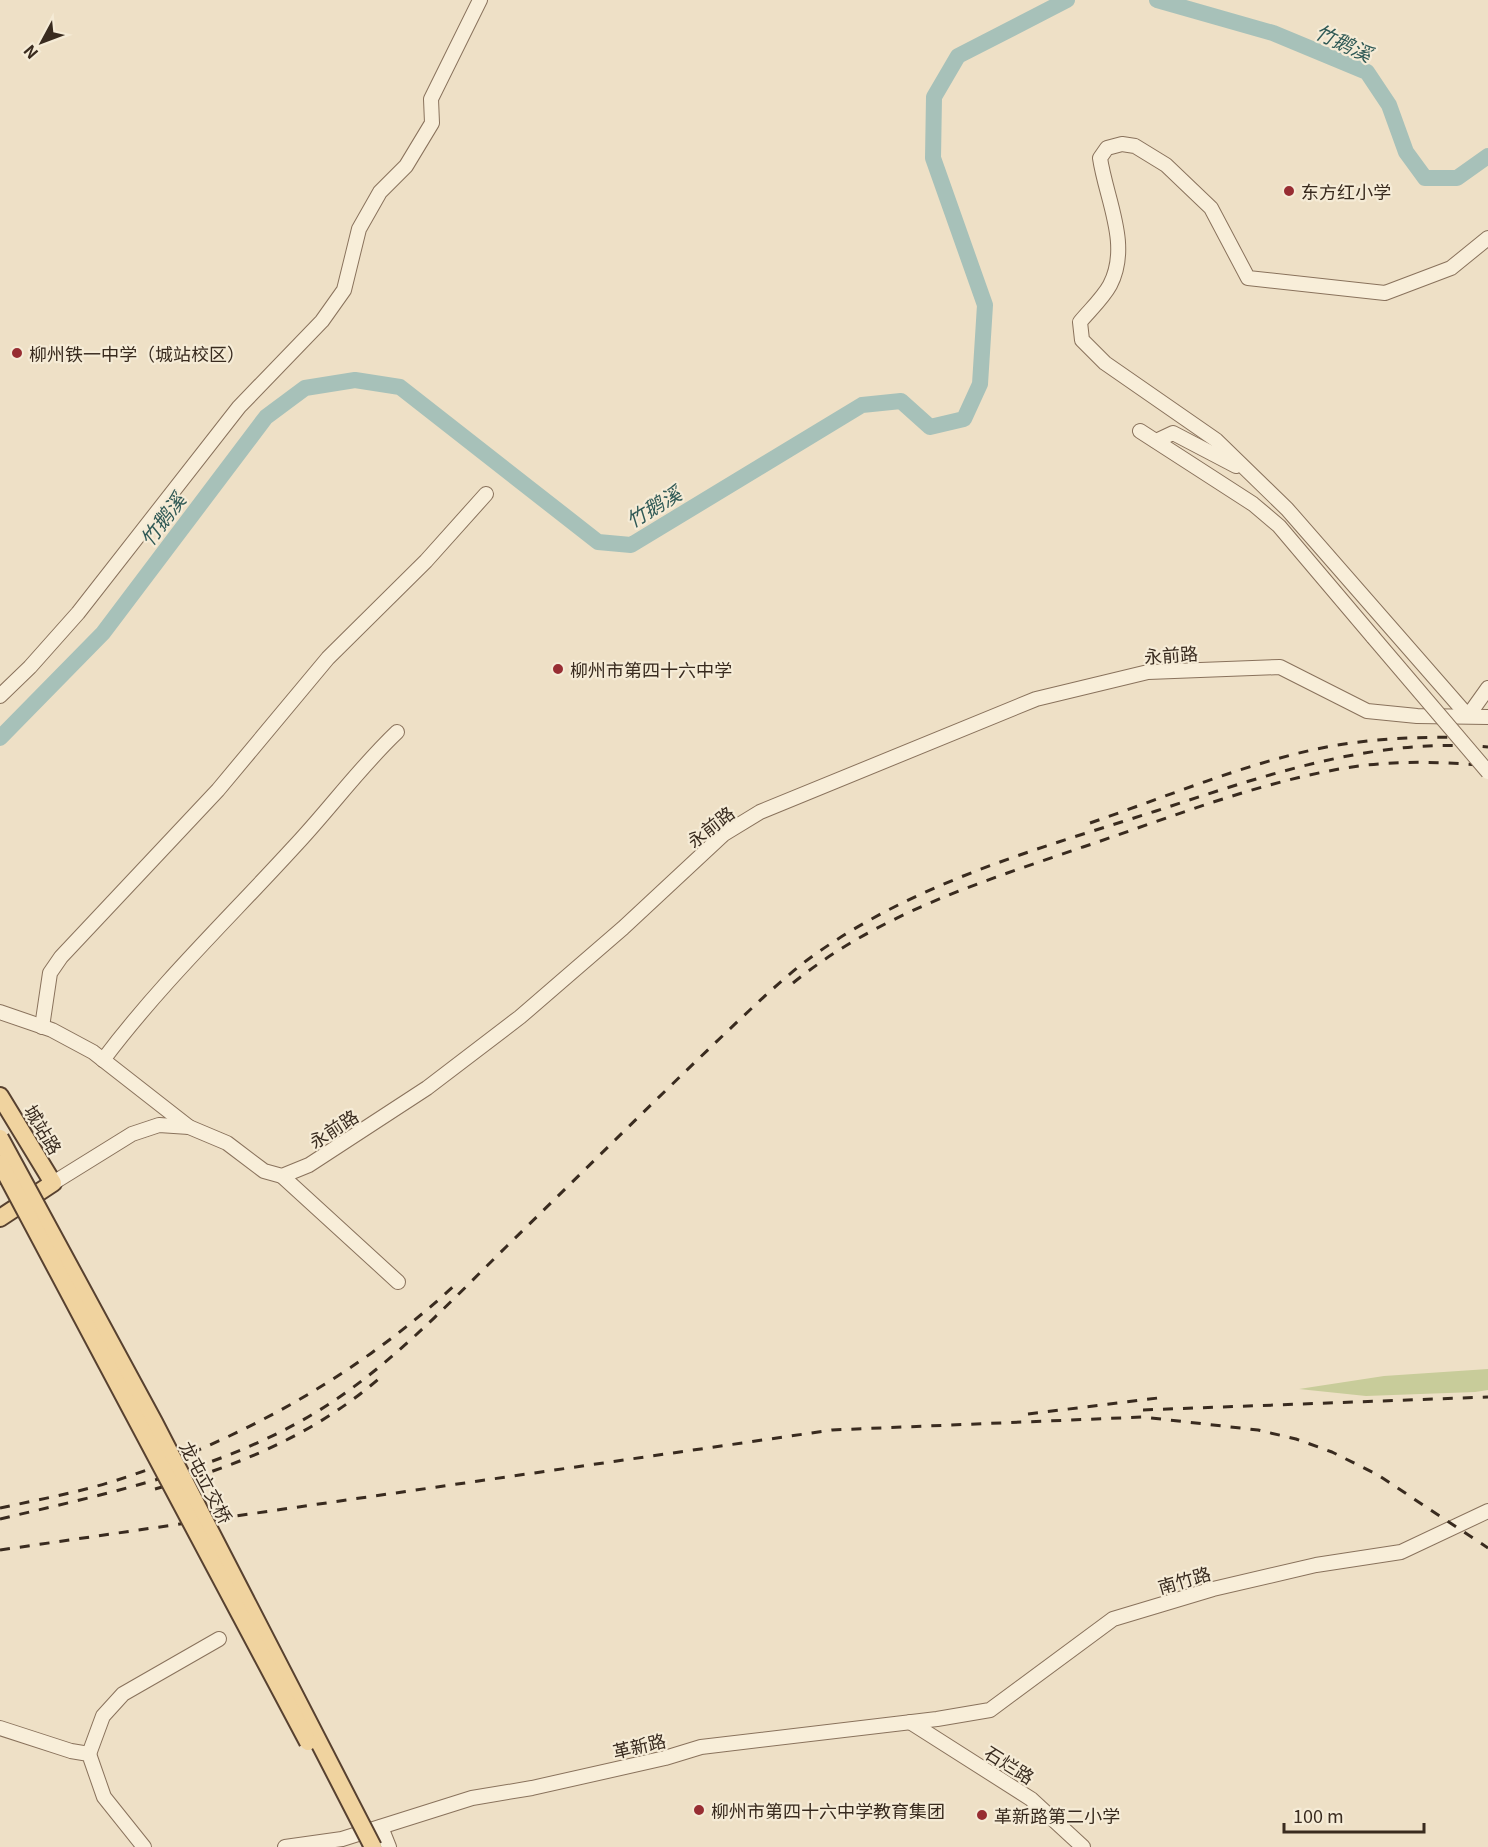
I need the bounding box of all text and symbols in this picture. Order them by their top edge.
north arrow [12,12,72,72]
water label: 竹鹅溪 [1311,16,1379,69]
text: N [17,40,43,65]
place label: 东方红小学 [1301,178,1391,204]
marker: 东方红小学 [1282,184,1296,198]
place label: 柳州铁一中学（城站校区） [29,340,245,366]
marker: 柳州铁一中学（城站校区） [10,346,24,360]
water label: 竹鹅溪 [620,477,688,534]
water label: 竹鹅溪 [132,485,193,552]
street label: 永前路 [1143,639,1199,669]
place label: 柳州市第四十六中学 [570,656,732,682]
marker: 柳州市第四十六中学 [551,662,565,676]
street label: 永前路 [681,799,739,853]
street label: 城站路 [19,1099,69,1159]
street label: 永前路 [303,1102,363,1154]
street label: 龙屯立交桥 [174,1436,240,1528]
street label: 南竹路 [1154,1559,1214,1599]
street label: 革新路 [610,1726,668,1764]
street label: 石烂路 [980,1739,1040,1789]
scale bar [1284,1796,1424,1834]
place label: 柳州市第四十六中学教育集团 [711,1797,945,1823]
place label: 革新路第二小学 [994,1802,1120,1828]
text: 100 m [1293,1802,1344,1828]
marker: 柳州市第四十六中学教育集团 [692,1803,706,1817]
marker: 革新路第二小学 [975,1808,989,1822]

